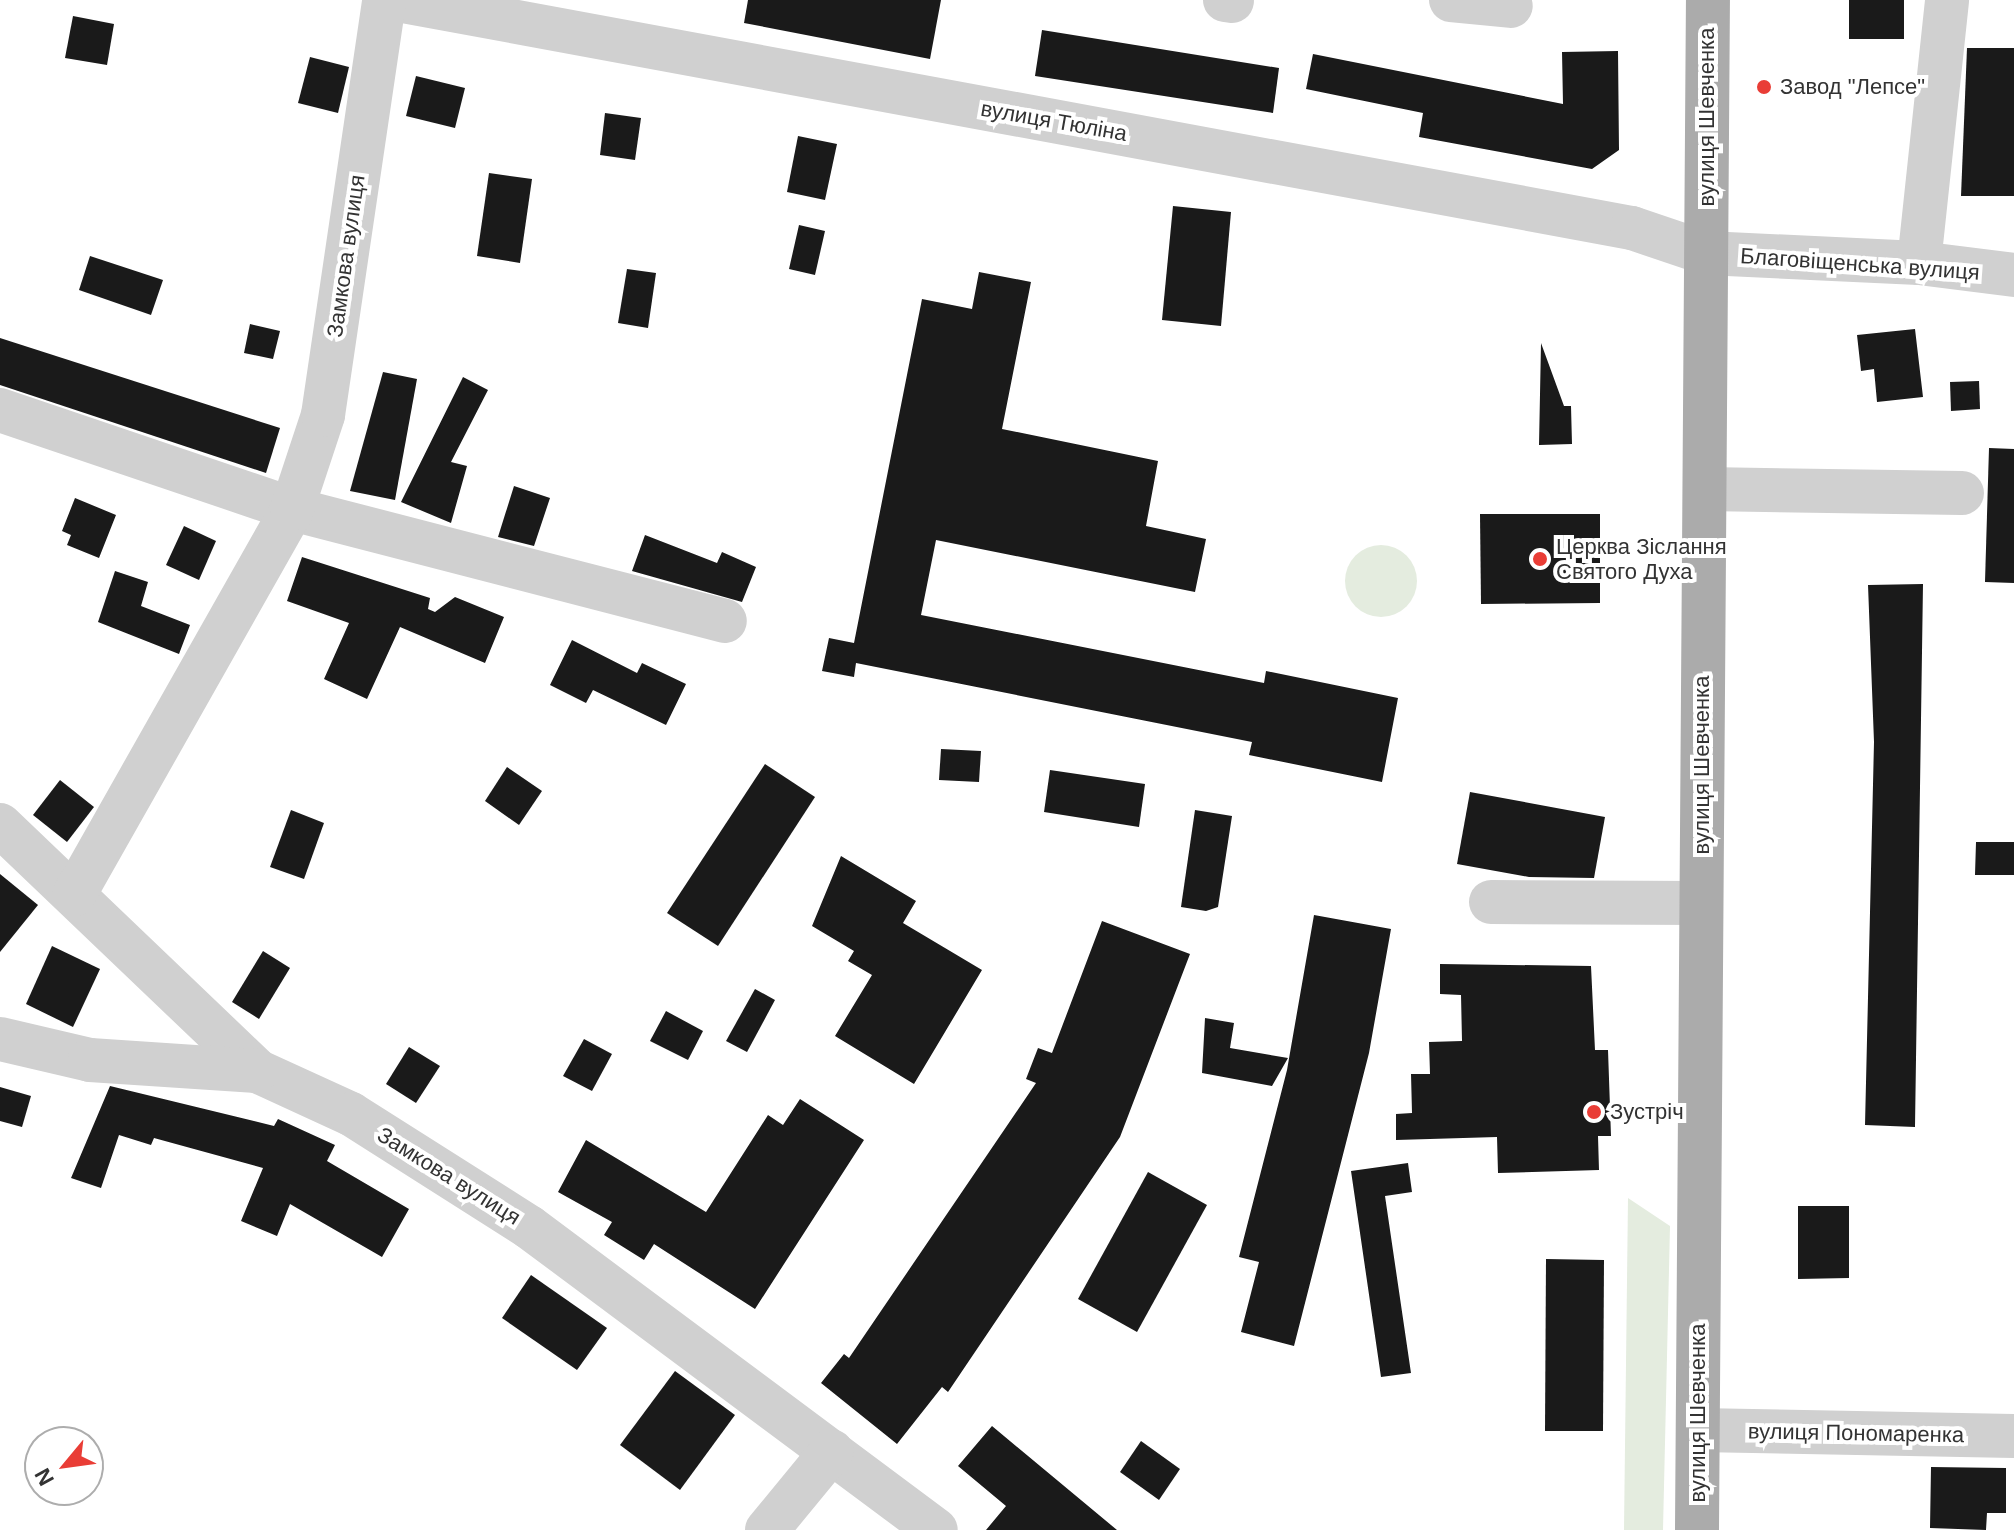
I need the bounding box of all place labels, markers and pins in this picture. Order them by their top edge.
place label: Завод "Лепсе" [1780,74,1925,100]
marker: Завод "Лепсе" [1755,78,1773,96]
place label: Церква Зіслання Святого Духа [1556,533,1727,584]
marker: Церква Зіслання Святого Духа [1531,550,1549,568]
place label: Зустріч [1610,1099,1684,1125]
marker: Зустріч [1585,1103,1603,1121]

